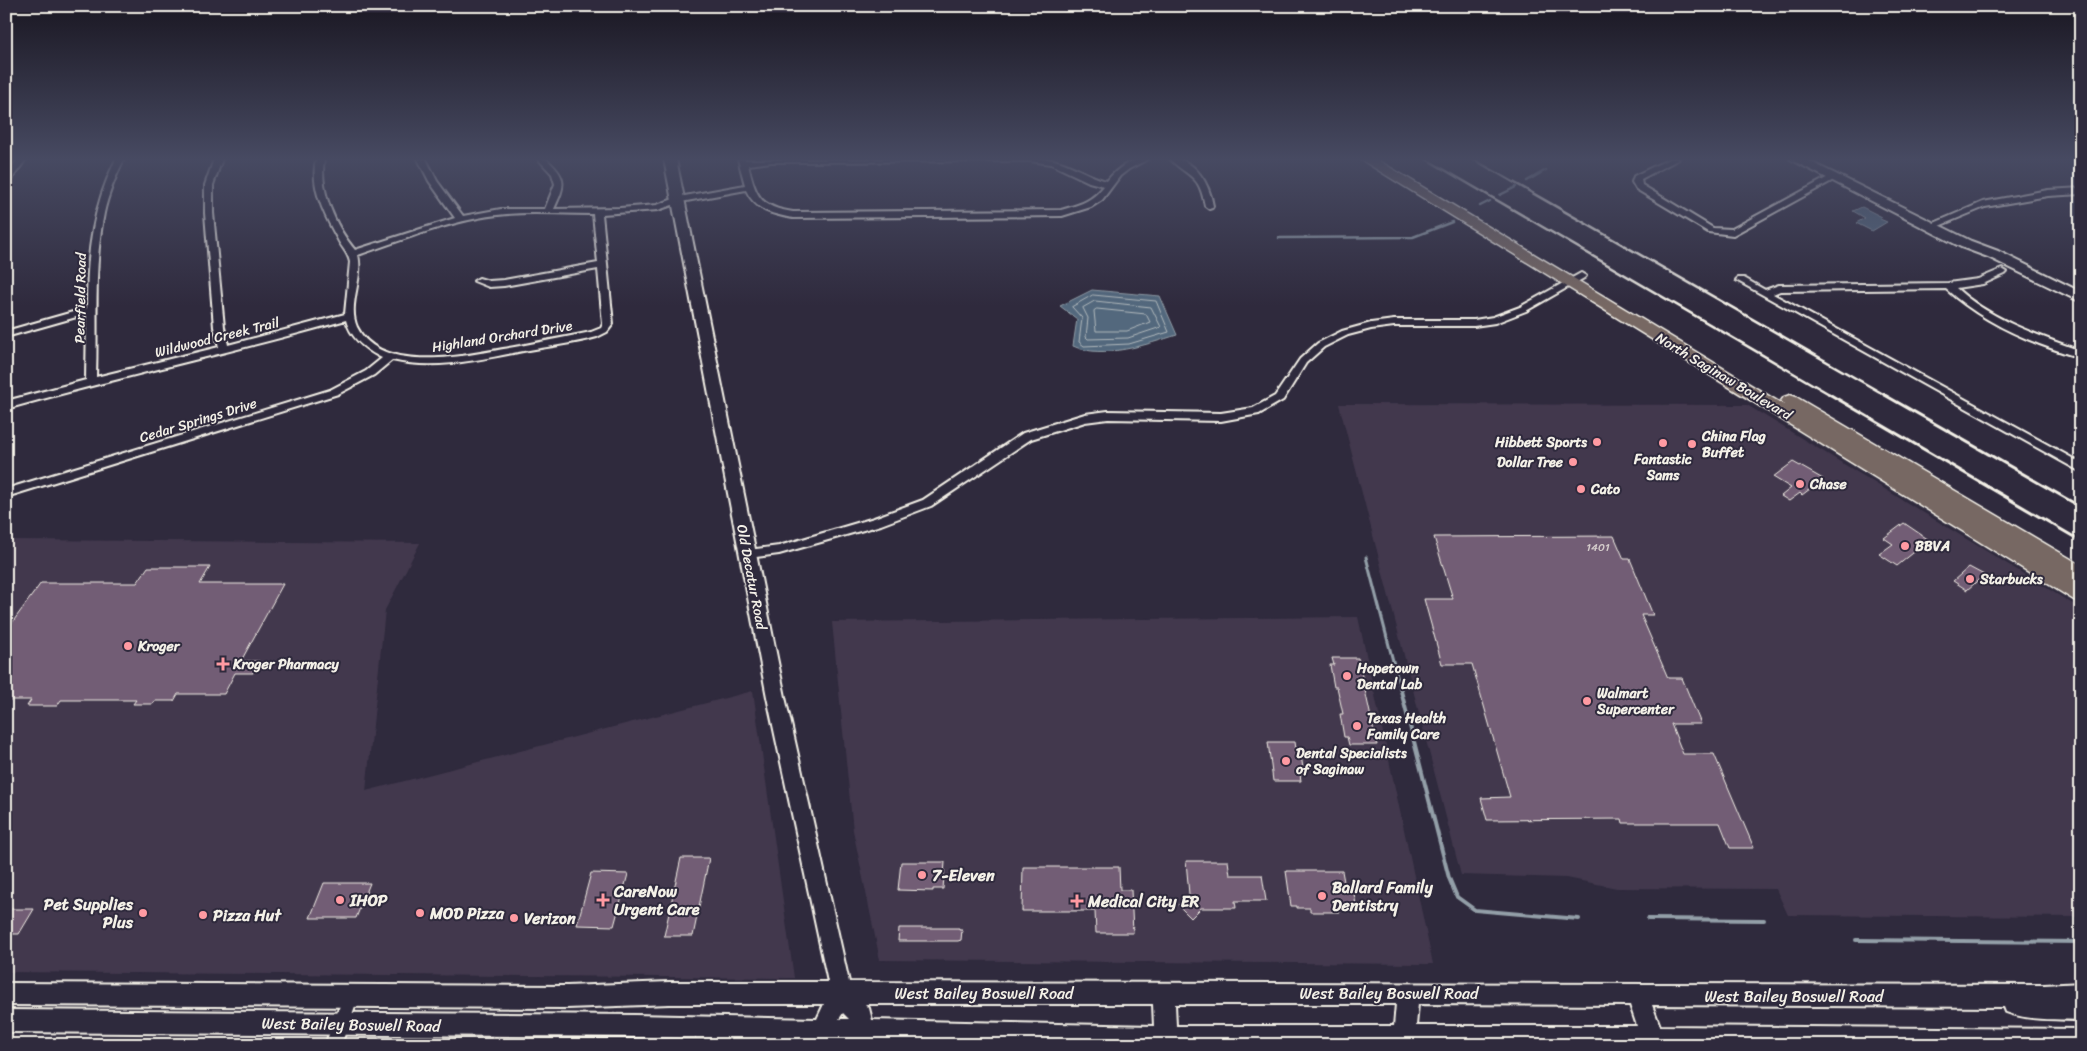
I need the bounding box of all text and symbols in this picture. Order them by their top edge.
street label: Pearfield Road [67,251,94,344]
street label: Wildwood Creek Trail [152,310,283,365]
street label: Highland Orchard Drive [430,313,574,360]
street label: North Saginaw Boulevard [1651,326,1798,428]
street label: Cedar Springs Drive [136,391,260,450]
place label: China Flag Buffet [1701,424,1767,465]
place label: Hibbett Sports [1494,430,1587,455]
marker: Hibbett Sports [1591,436,1603,448]
marker: Fantastic Sams [1657,437,1669,449]
marker: China Flag Buffet [1686,438,1698,450]
place label: Fantastic Sams [1633,447,1692,488]
place label: Dollar Tree [1497,450,1564,475]
marker: Dollar Tree [1567,456,1579,468]
place label: Chase [1809,472,1848,497]
place label: Cato [1590,477,1621,502]
marker: Chase [1794,478,1806,490]
marker: Cato [1575,483,1587,495]
street label: Old Decatur Road [729,522,774,633]
place label: BBVA [1915,534,1950,559]
house number: 1401 [1586,538,1610,557]
marker: BBVA [1899,540,1911,552]
place label: Starbucks [1979,567,2043,592]
marker: Starbucks [1964,573,1976,585]
place label: Kroger [137,634,181,659]
marker: Kroger [122,640,134,652]
place label: Kroger Pharmacy [232,652,339,677]
place label: Hopetown Dental Lab [1356,656,1422,697]
marker: Kroger Pharmacy [217,658,229,670]
marker: Hopetown Dental Lab [1341,670,1353,682]
place label: Walmart Supercenter [1596,681,1675,722]
marker: Walmart Supercenter [1581,695,1593,707]
place label: Texas Health Family Care [1366,706,1447,747]
marker: Texas Health Family Care [1351,720,1363,732]
place label: Dental Specialists of Saginaw [1296,741,1407,782]
marker: Dental Specialists of Saginaw [1280,755,1292,767]
place label: 7-Eleven [932,861,995,890]
marker: 7-Eleven [916,869,928,881]
place label: Ballard Family Dentistry [1332,873,1433,920]
place label: CareNow Urgent Care [613,877,700,924]
place label: IHOP [349,886,388,915]
place label: Medical City ER [1087,887,1200,916]
place label: Pet Supplies Plus [44,890,134,937]
marker: Ballard Family Dentistry [1316,890,1328,902]
marker: CareNow Urgent Care [596,893,610,907]
marker: IHOP [334,894,346,906]
marker: Medical City ER [1070,894,1084,908]
place label: MOD Pizza [429,899,505,928]
place label: Pizza Hut [213,901,282,930]
place label: Verizon [524,904,576,933]
marker: Pet Supplies Plus [137,907,149,919]
marker: MOD Pizza [414,907,426,919]
marker: Pizza Hut [197,909,209,921]
marker: Verizon [508,912,520,924]
street label: West Bailey Boswell Road [895,979,1075,1008]
street label: West Bailey Boswell Road [1300,979,1480,1008]
street label: West Bailey Boswell Road [1705,982,1885,1011]
street label: West Bailey Boswell Road [261,1008,442,1041]

